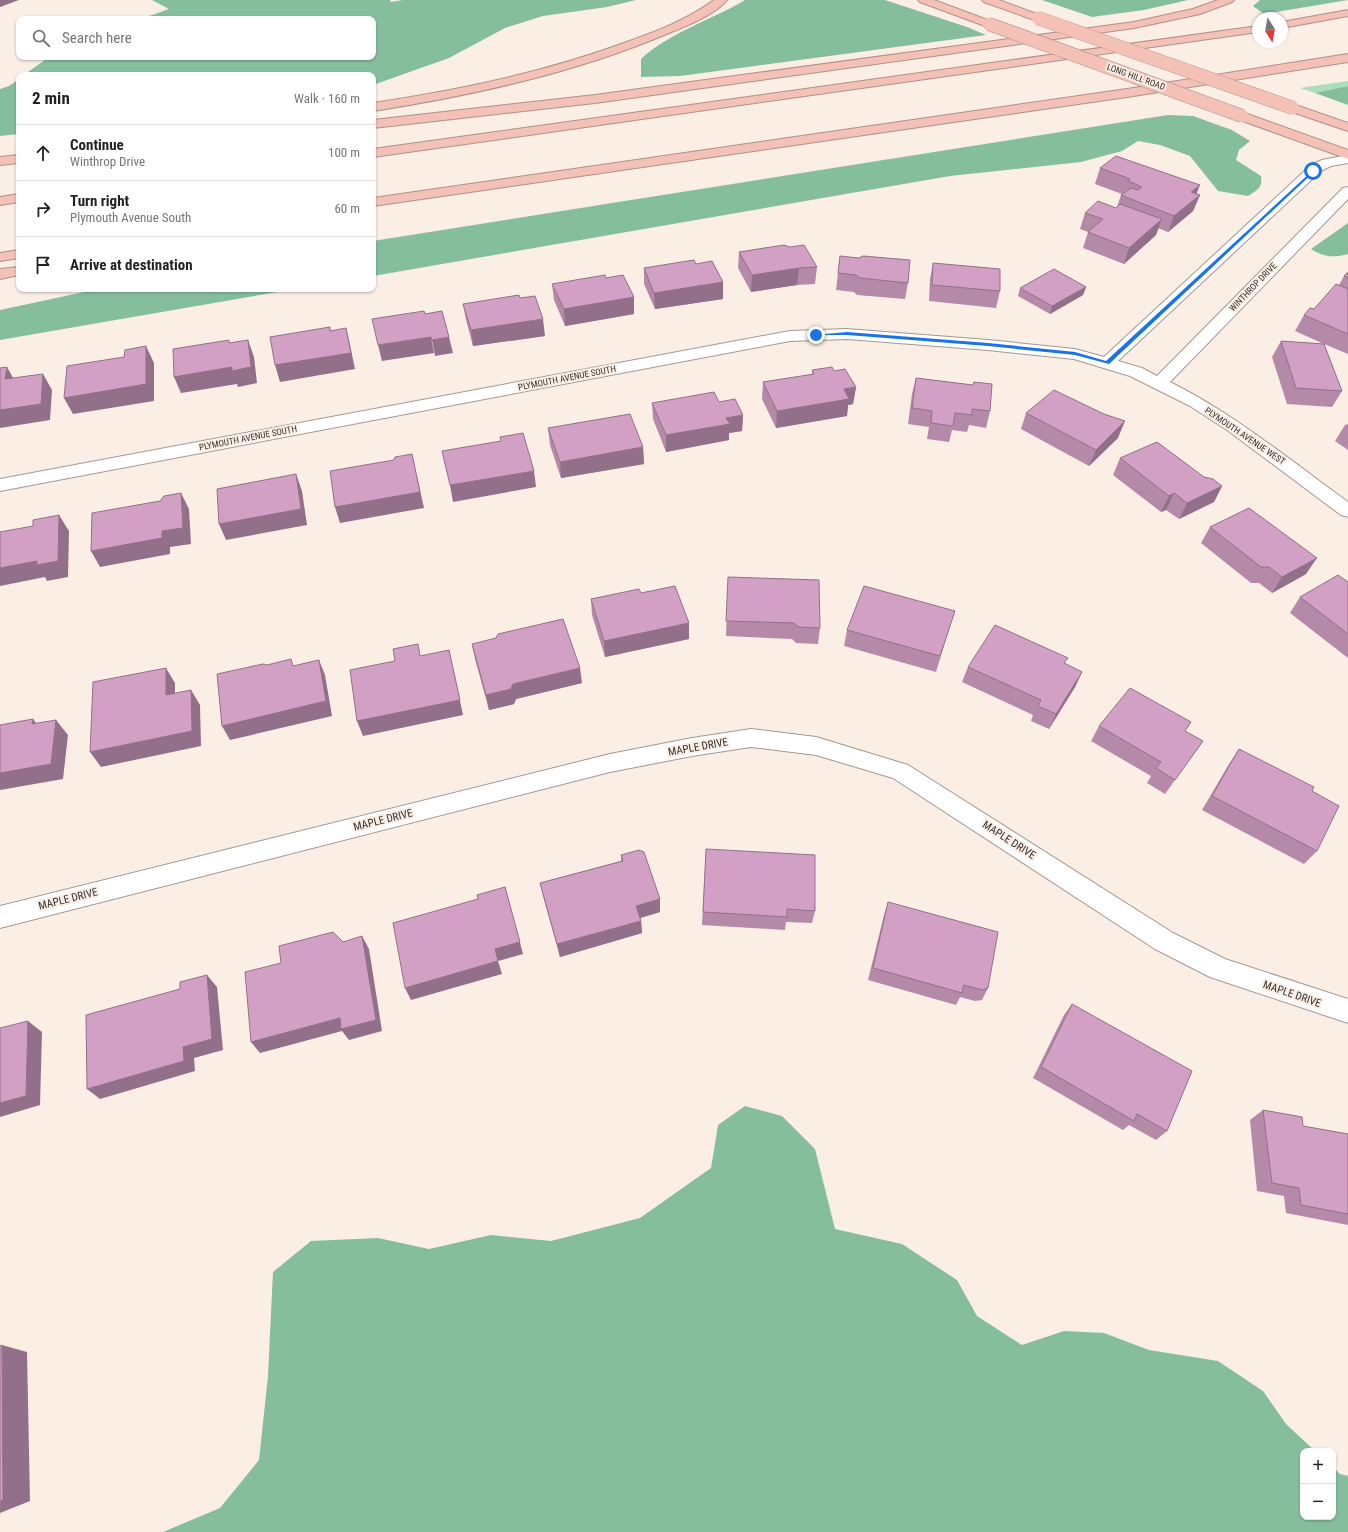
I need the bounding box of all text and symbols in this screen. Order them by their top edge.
north arrow [1252,12,1288,48]
search box [16,16,376,60]
icon: search [30,27,52,49]
text: Search here [62,29,132,47]
street label: LONG HILL ROAD [1106,62,1166,92]
text: 2 min [32,88,70,108]
text: Walk · 160 m [294,91,360,106]
text: Continue [70,136,124,154]
icon: ahead [32,142,54,164]
text: 100 m [328,145,360,160]
text: Winthrop Drive [70,154,145,169]
route start [1304,162,1322,180]
text: Turn right [70,192,129,210]
icon: right [32,198,54,220]
text: 60 m [334,201,360,216]
text: Plymouth Avenue South [70,210,191,225]
icon: arrive [32,254,54,276]
text: Arrive at destination [70,256,193,274]
street label: WINTHROP DRIVE [1227,260,1279,313]
route end [807,326,825,344]
street label: PLYMOUTH AVENUE SOUTH [517,364,617,392]
street label: PLYMOUTH AVENUE WEST [1203,405,1287,467]
street label: PLYMOUTH AVENUE SOUTH [198,424,298,452]
street label: MAPLE DRIVE [667,735,729,759]
street label: MAPLE DRIVE [352,806,414,834]
street label: MAPLE DRIVE [980,818,1038,862]
street label: MAPLE DRIVE [37,885,99,913]
street label: MAPLE DRIVE [1261,978,1323,1010]
map controls [1300,1448,1336,1520]
button: + [1300,1448,1336,1484]
button: − [1300,1484,1336,1520]

